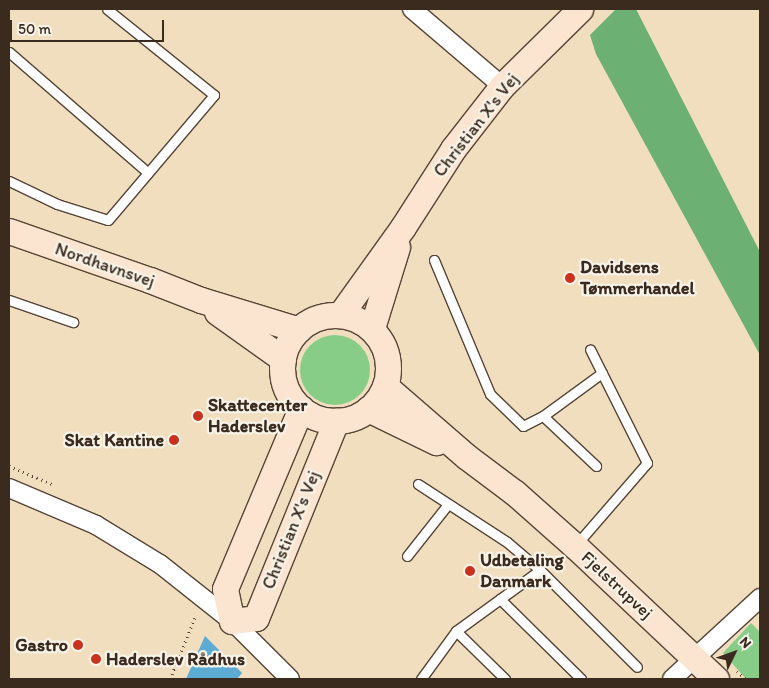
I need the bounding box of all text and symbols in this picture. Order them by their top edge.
scale bar [12,10,166,42]
text: 50 m [18,20,51,38]
street label: Christian X's Vej [429,69,523,181]
street label: Nordhavnsvej [52,238,158,292]
place label: Davidsens Tømmerhandel [580,257,695,300]
marker: Davidsens Tømmerhandel [564,272,576,284]
place label: Skattecenter Haderslev [208,395,307,438]
marker: Skattecenter Haderslev [192,410,204,422]
place label: Skat Kantine [63,429,164,451]
marker: Skat Kantine [168,434,180,446]
street label: Christian X's Vej [258,468,324,592]
street label: Fjelstrupvej [577,546,657,624]
place label: Udbetaling Danmark [480,550,564,592]
marker: Udbetaling Danmark [464,565,476,577]
north arrow [709,628,759,678]
text: N [736,633,755,652]
place label: Gastro [15,634,68,656]
marker: Gastro [72,639,84,651]
place label: Haderslev Rådhus [106,648,245,670]
marker: Haderslev Rådhus [90,653,102,665]

